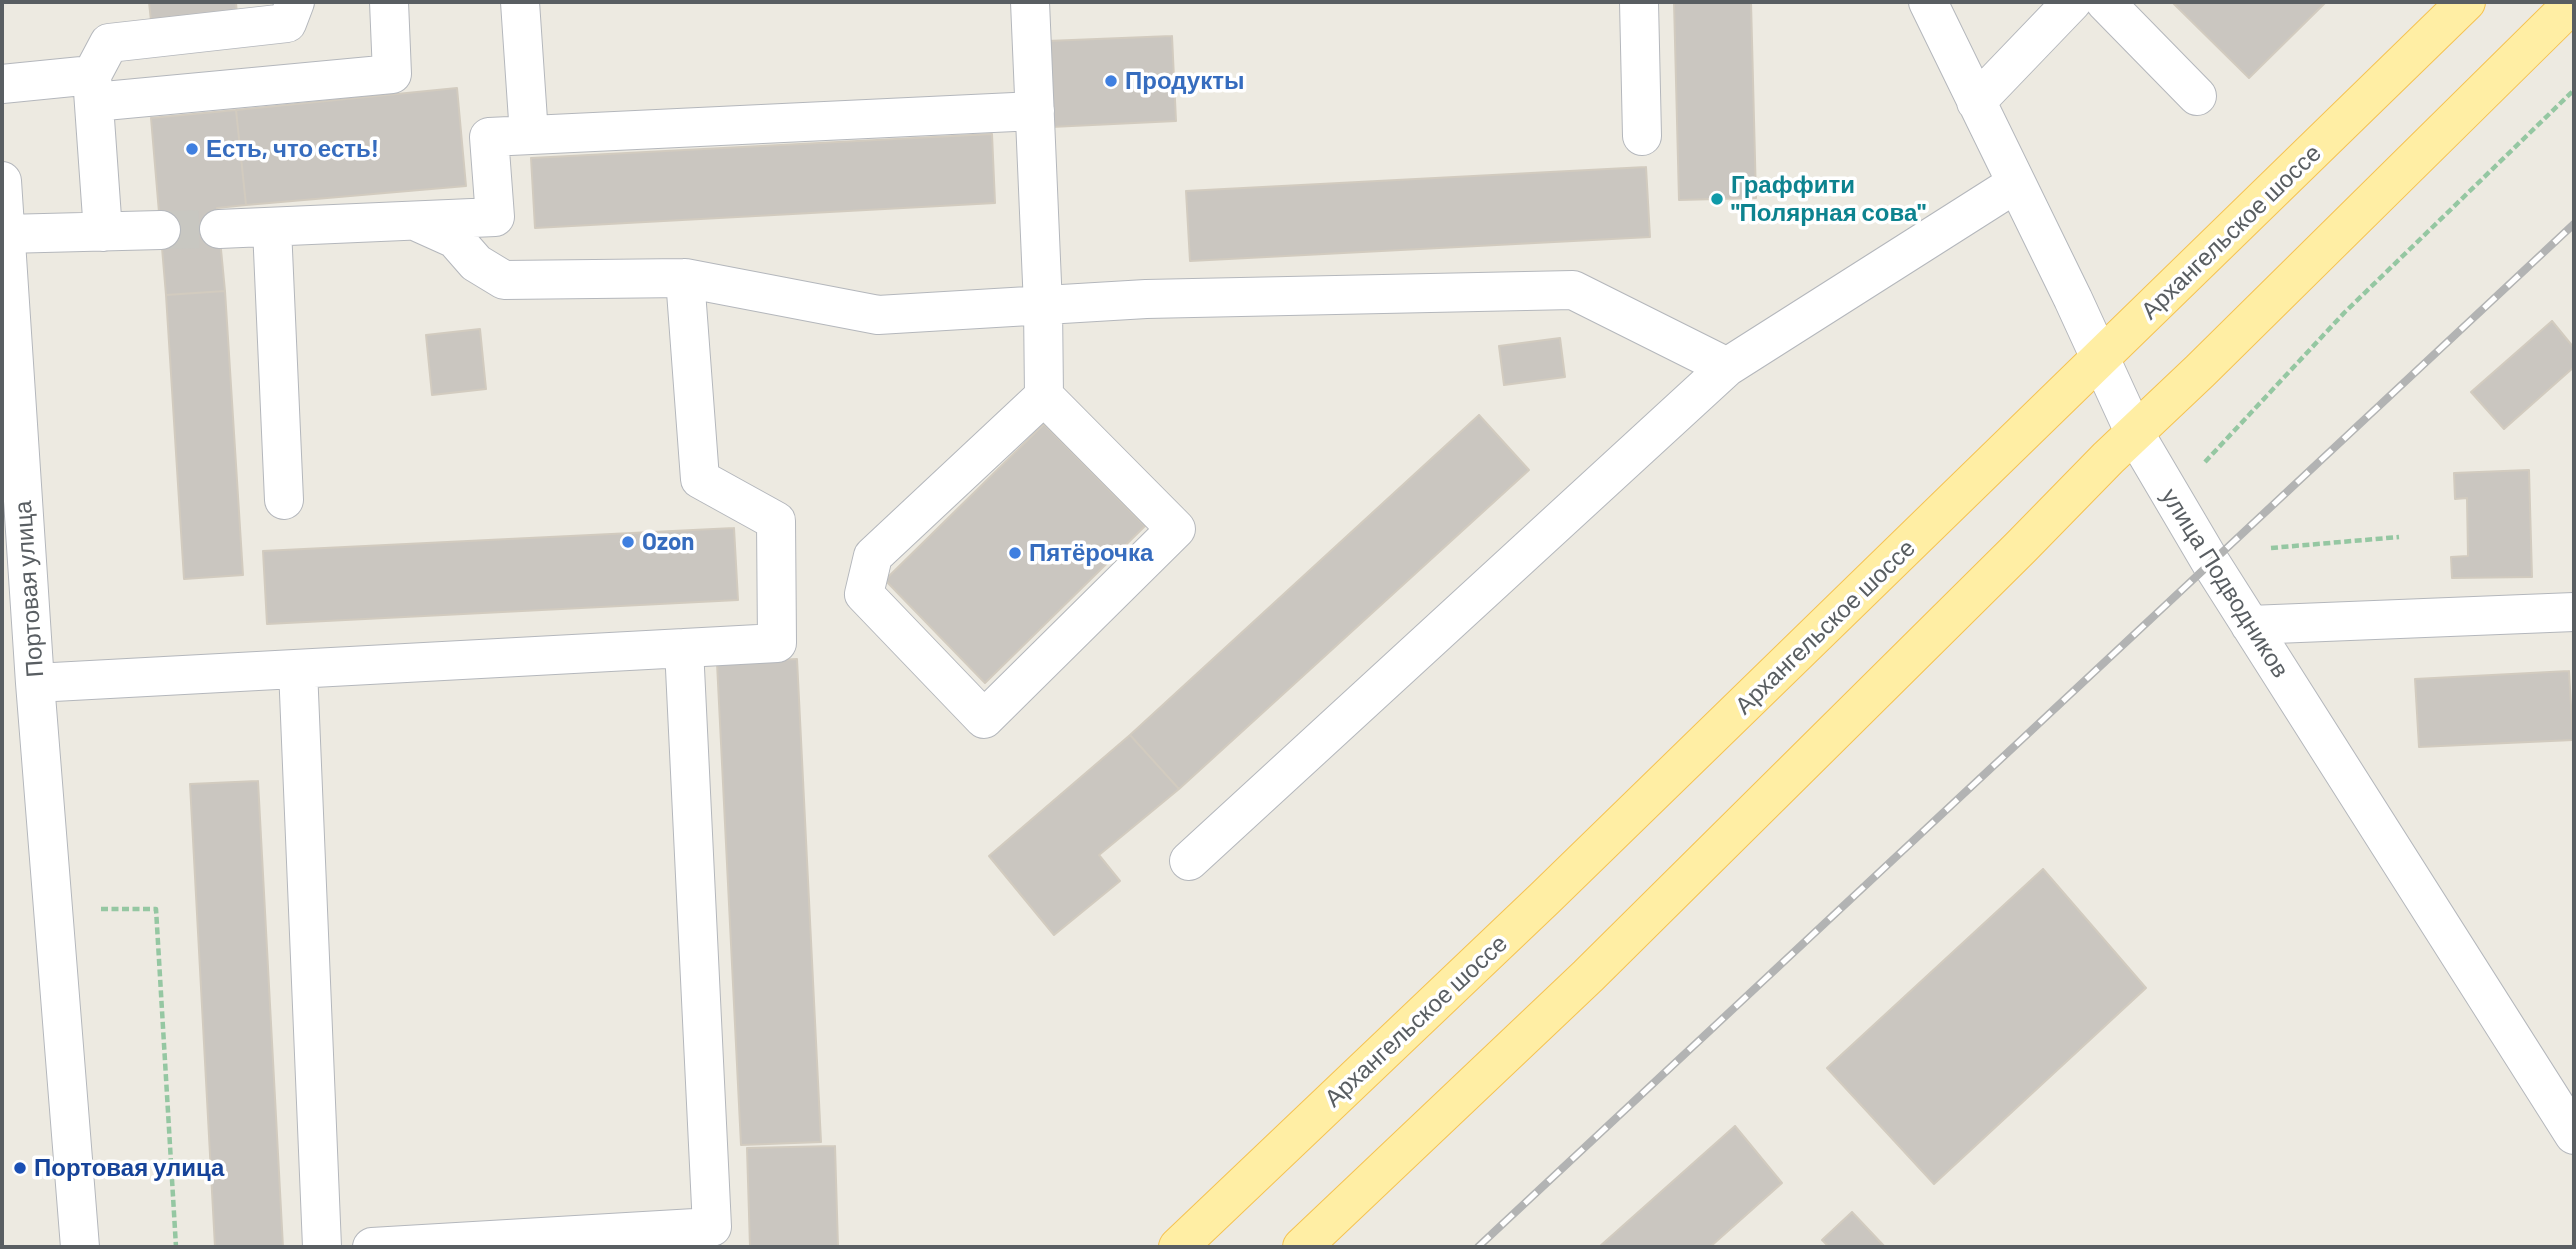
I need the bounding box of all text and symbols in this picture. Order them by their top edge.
place label: Продукты [1125,67,1244,95]
marker: Продукты [1103,73,1119,89]
place label: Есть, что есть! [206,135,379,163]
street label: Архангельское шоссе [2135,139,2327,325]
marker: Есть, что есть! [184,141,200,157]
place label: Граффити "Полярная сова" [1731,171,1926,227]
marker: Граффити "Полярная сова" [1709,191,1725,207]
street label: улица Подводников [2155,483,2295,683]
street label: Портовая улица [8,500,50,678]
place label: Ozon [642,528,694,556]
marker: Ozon [620,534,636,550]
street label: Архангельское шоссе [1729,534,1921,720]
place label: Пятёрочка [1029,539,1153,567]
marker: Пятёрочка [1007,545,1023,561]
street label: Архангельское шоссе [1319,929,1513,1113]
place label: Портовая улица [34,1154,224,1182]
marker: Портовая улица [12,1160,28,1176]

